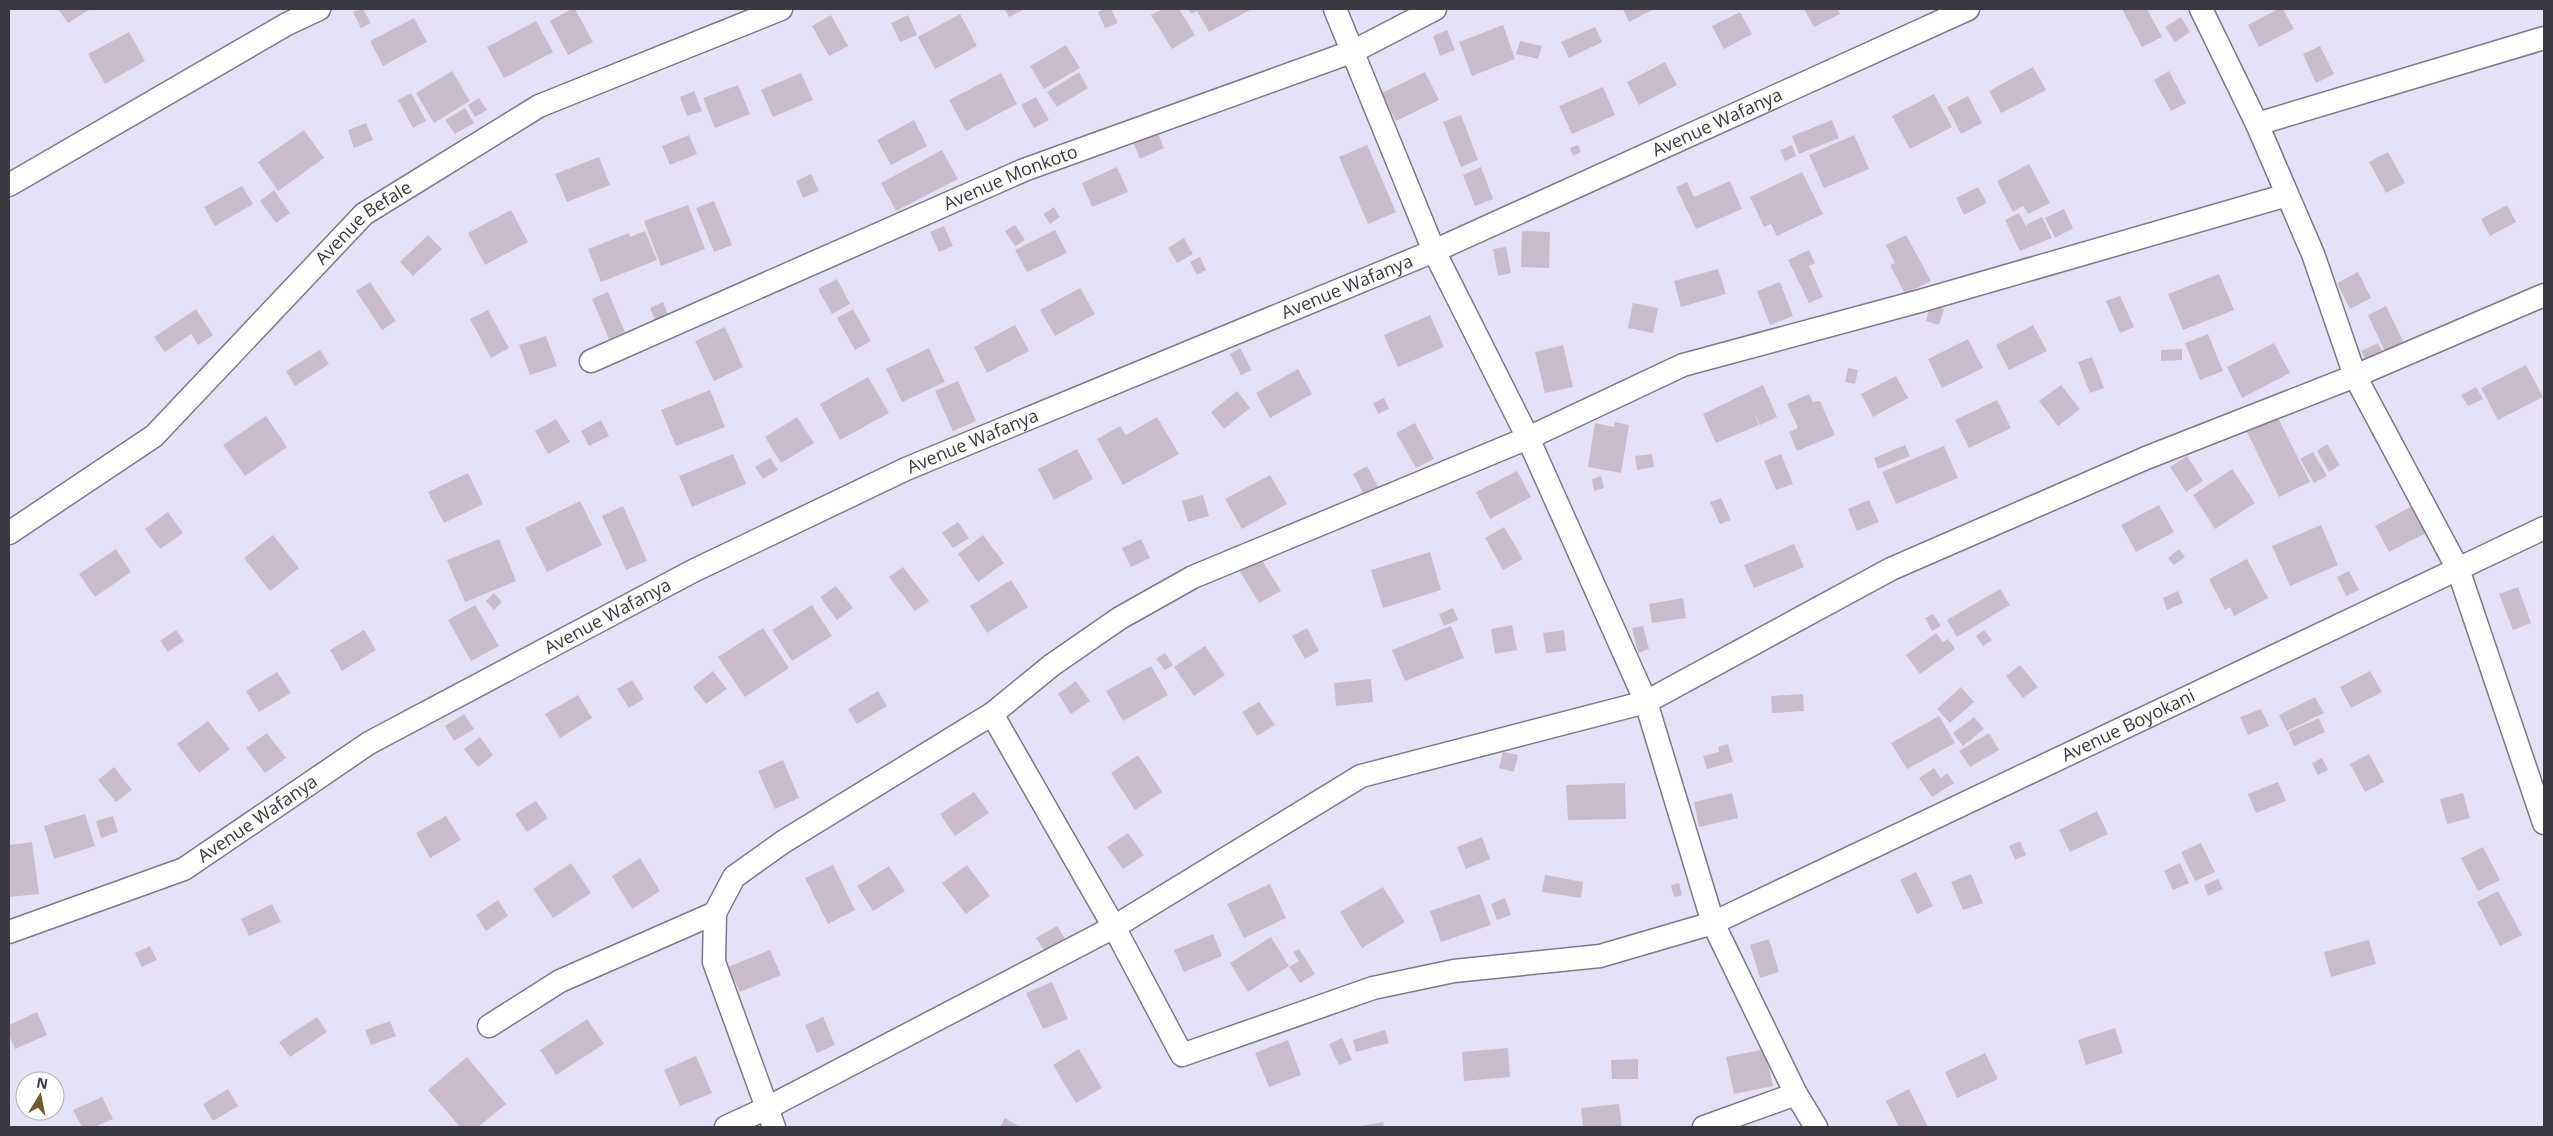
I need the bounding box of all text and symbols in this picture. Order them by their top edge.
street label: Avenue Wafanya [1648,82,1786,162]
street label: Avenue Monkoto [939,139,1081,215]
street label: Avenue Befale [309,175,416,269]
street label: Avenue Wafanya [1277,248,1416,324]
street label: Avenue Wafanya [903,403,1042,478]
street label: Avenue Wafanya [540,572,675,659]
street label: Avenue Boyokani [2057,683,2199,767]
street label: Avenue Wafanya [192,769,322,867]
north arrow [15,1071,65,1121]
text: N [35,1072,50,1093]

